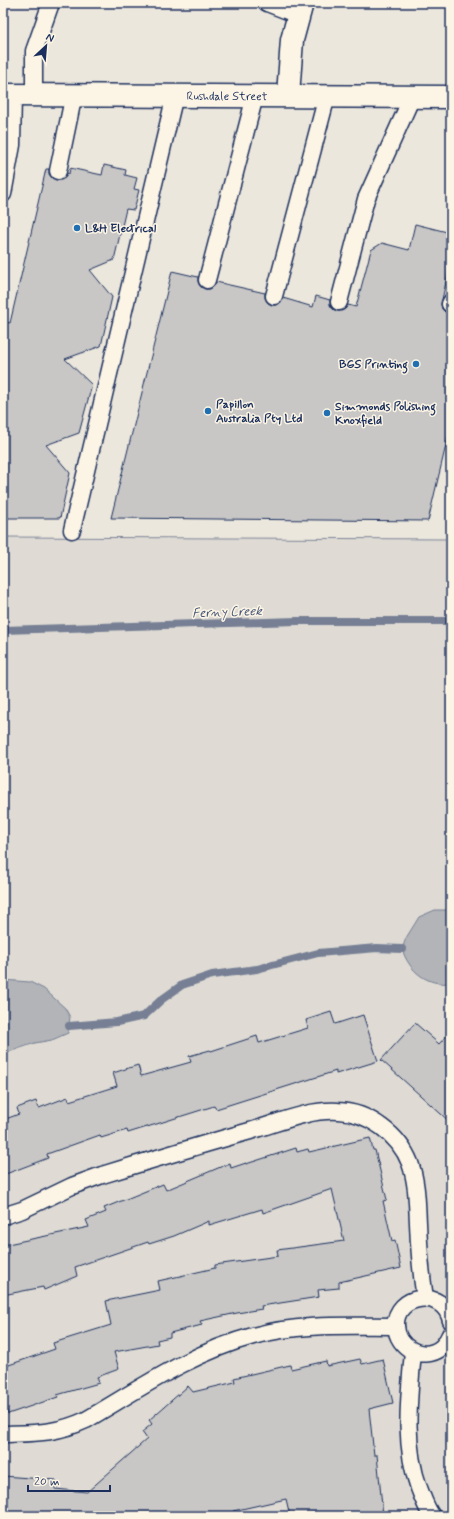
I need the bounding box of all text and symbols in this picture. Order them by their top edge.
north arrow [26,26,66,66]
text: N [44,30,56,46]
street label: Rushdale Street [187,89,268,105]
place label: L&H Electrical [85,221,157,237]
marker: L&H Electrical [72,223,82,233]
place label: BGS Printing [339,357,408,374]
marker: BGS Printing [411,359,421,369]
place label: Papillon Australia Pty Ltd [216,397,303,427]
place label: Simmonds Polishing Knoxfield [335,399,436,429]
marker: Papillon Australia Pty Ltd [203,406,213,416]
marker: Simmonds Polishing Knoxfield [322,408,332,418]
water label: Ferny Creek [192,603,264,622]
scale bar [28,1467,110,1493]
text: 20 m [34,1474,60,1490]

